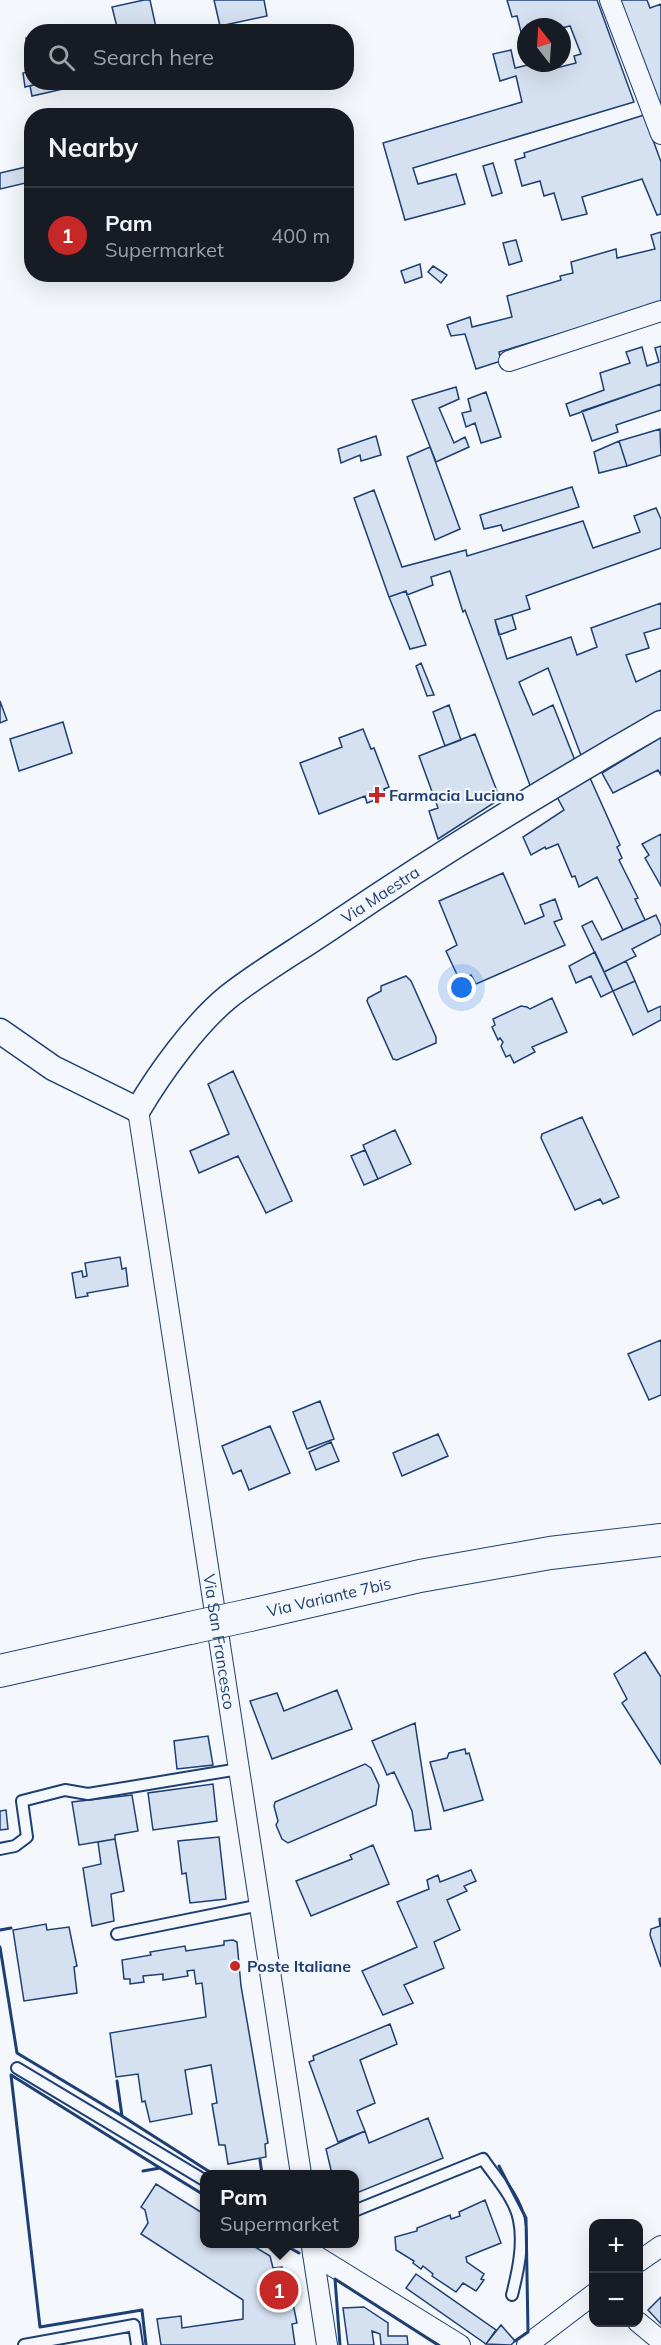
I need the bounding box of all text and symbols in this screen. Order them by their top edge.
north arrow [517,18,571,72]
search box [24,24,354,90]
icon: search [45,41,78,74]
text: Search here [93,43,214,71]
text: Nearby [48,131,138,164]
text: Pam [105,209,153,237]
text: 1 [62,223,74,248]
text: 400 m [271,223,330,248]
text: Supermarket [105,237,224,262]
place label: Farmacia Luciano [389,785,525,805]
marker: Farmacia Luciano [370,788,384,802]
street label: Via Maestra [337,862,423,928]
your location [447,973,476,1002]
street label: Via San Francesco [199,1573,240,1711]
street label: Via Variante 7bis [265,1573,393,1621]
place label: Poste Italiane [247,1956,351,1976]
marker: Poste Italiane [228,1959,242,1973]
popup [200,2170,359,2248]
text: Pam [220,2183,268,2211]
text: Supermarket [220,2211,339,2236]
map controls [589,2219,643,2327]
button: + [589,2219,643,2273]
pin: 1 [260,2268,298,2312]
button: − [589,2273,643,2327]

